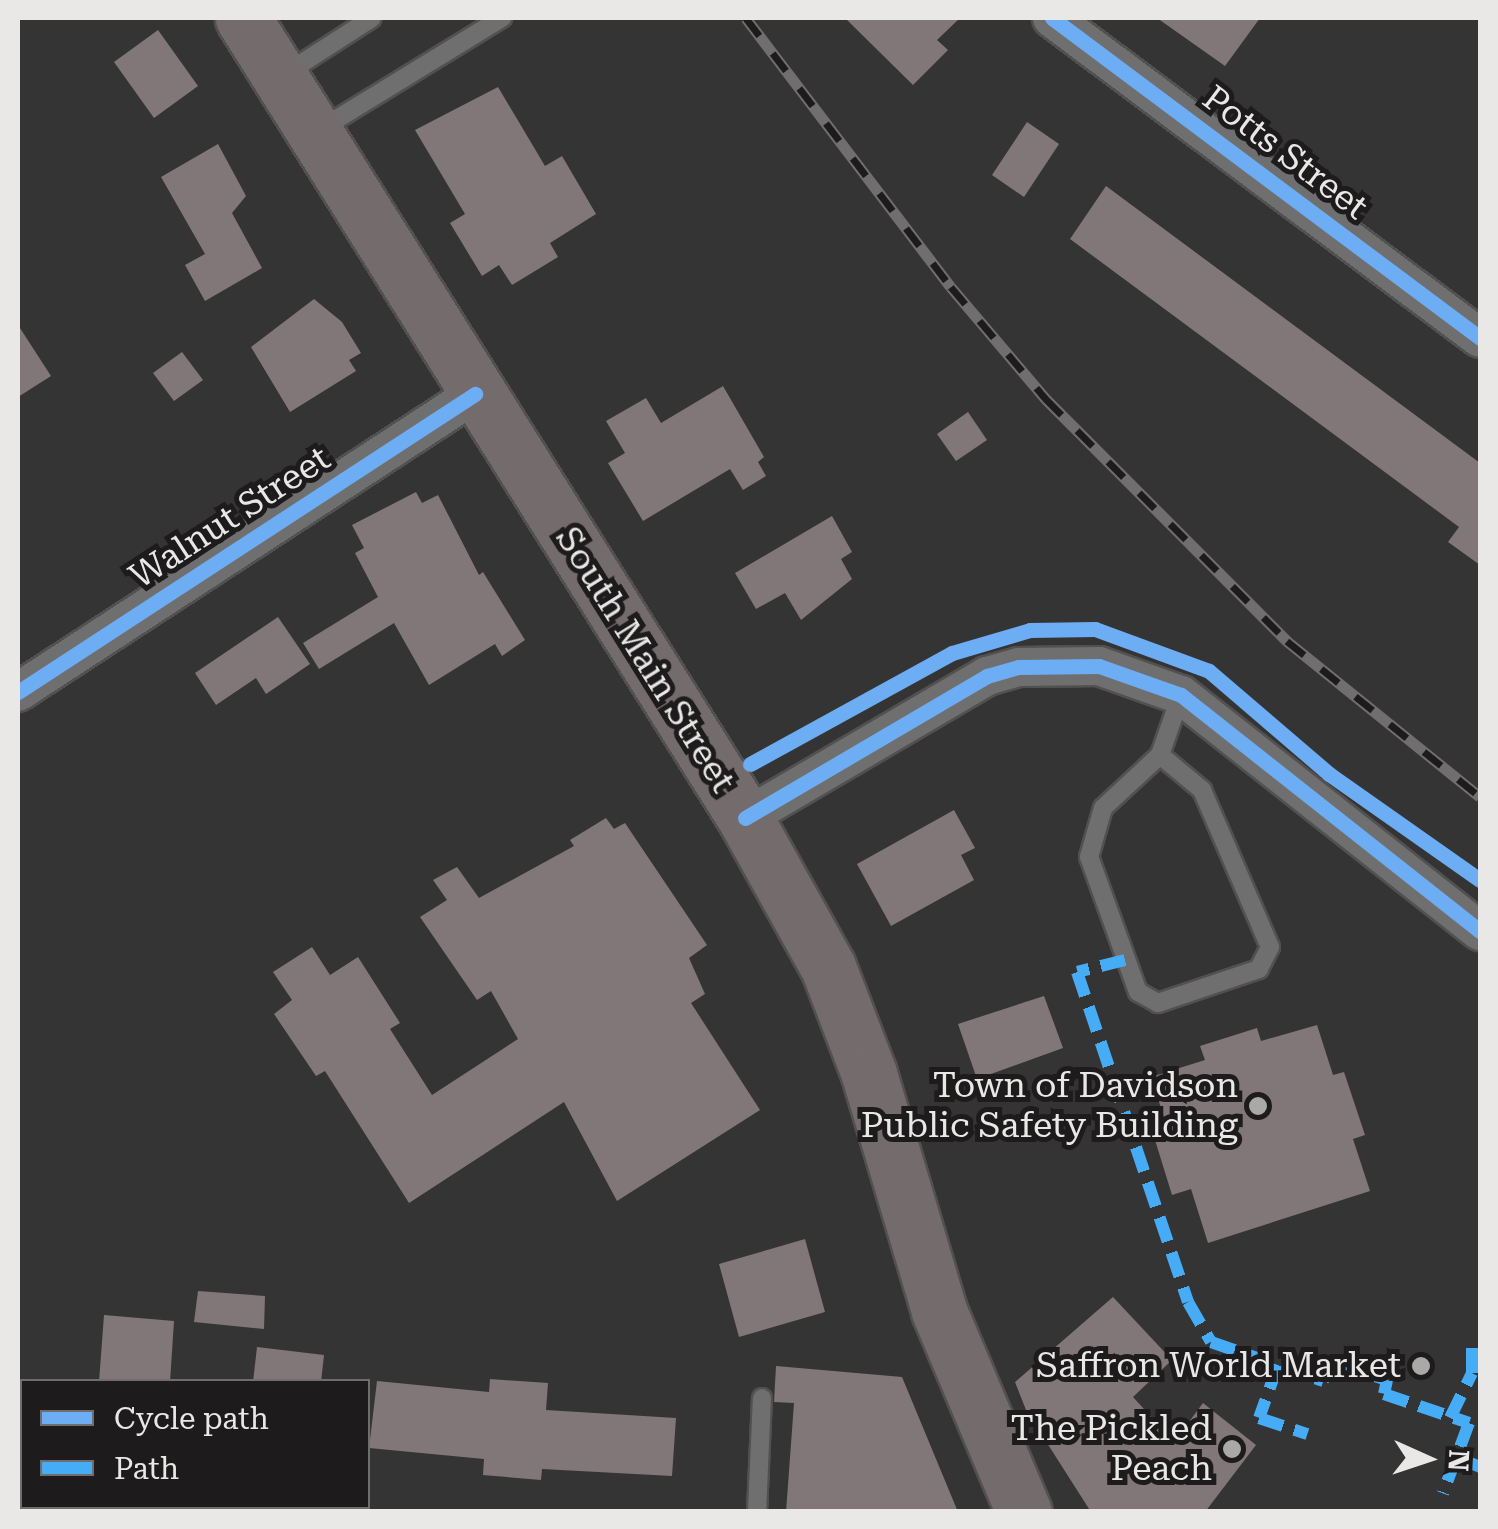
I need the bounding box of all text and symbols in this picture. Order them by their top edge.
street label: Potts Street [1194,77,1376,229]
street label: Walnut Street [122,438,338,598]
street label: South Main Street [546,519,744,801]
place label: Town of Davidson Public Safety Building [861,1065,1238,1147]
marker: Town of Davidson Public Safety Building [1247,1095,1269,1117]
place label: Saffron World Market [1036,1345,1401,1387]
marker: Saffron World Market [1410,1355,1432,1377]
legend [20,1379,370,1509]
text: Cycle path [114,1401,269,1436]
place label: The Pickled Peach [1011,1408,1212,1490]
north arrow [1378,1409,1478,1509]
marker: The Pickled Peach [1221,1438,1243,1460]
text: N [1441,1449,1475,1472]
text: Path [114,1451,179,1486]

